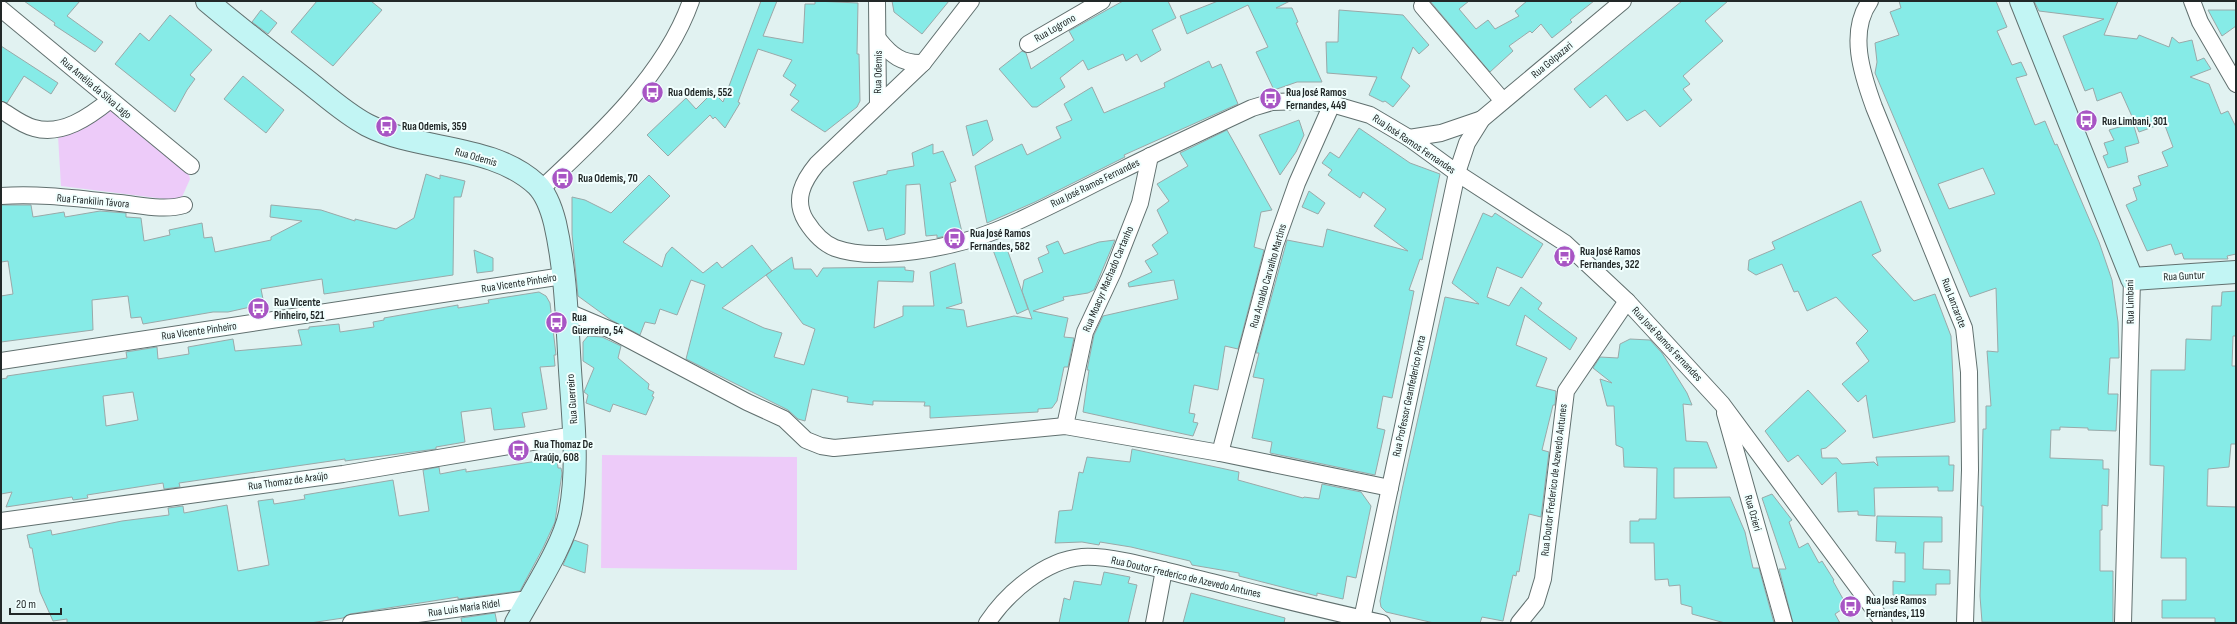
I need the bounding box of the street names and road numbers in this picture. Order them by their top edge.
street label: Rua Logrono [1032,11,1078,45]
street label: Rua Golpazari [1529,39,1575,81]
street label: Rua Odemis [871,50,885,94]
street label: Rua Amélia da Silva Lago [58,54,135,122]
street label: Rua José Ramos Fernandes [1370,111,1458,177]
street label: Rua Odemis [453,145,499,169]
street label: Rua José Ramos Fernandes [1048,156,1142,210]
street label: Rua Frankilin Távora [56,191,130,211]
street label: Rua Arnaldo Carvalho Martins [1247,222,1289,330]
street label: Rua Moacyr Machado Cartanho [1080,224,1136,334]
street label: Rua Guntur [2163,268,2205,284]
street label: Rua Vicente Pinheiro [481,271,558,295]
street label: Rua Lanzarote [1939,276,1969,330]
street label: Rua Limbani [2123,280,2137,324]
street label: Rua José Ramos Fernandes [1629,304,1705,384]
street label: Rua Vicente Pinheiro [161,319,238,343]
street label: Rua Professor Geanfederico Porta [1390,334,1428,458]
street label: Rua Guerreiro [564,373,580,425]
street label: Rua Doutor Frederico de Azevedo Antunes [1538,403,1570,557]
street label: Rua Thomaz de Araújo [247,469,329,493]
street label: Rua Ozieri [1742,494,1764,532]
street label: Rua Doutor Frederico de Azevedo Antunes [1110,553,1262,601]
street label: Rua Luis Maria Ridel [427,597,501,619]

